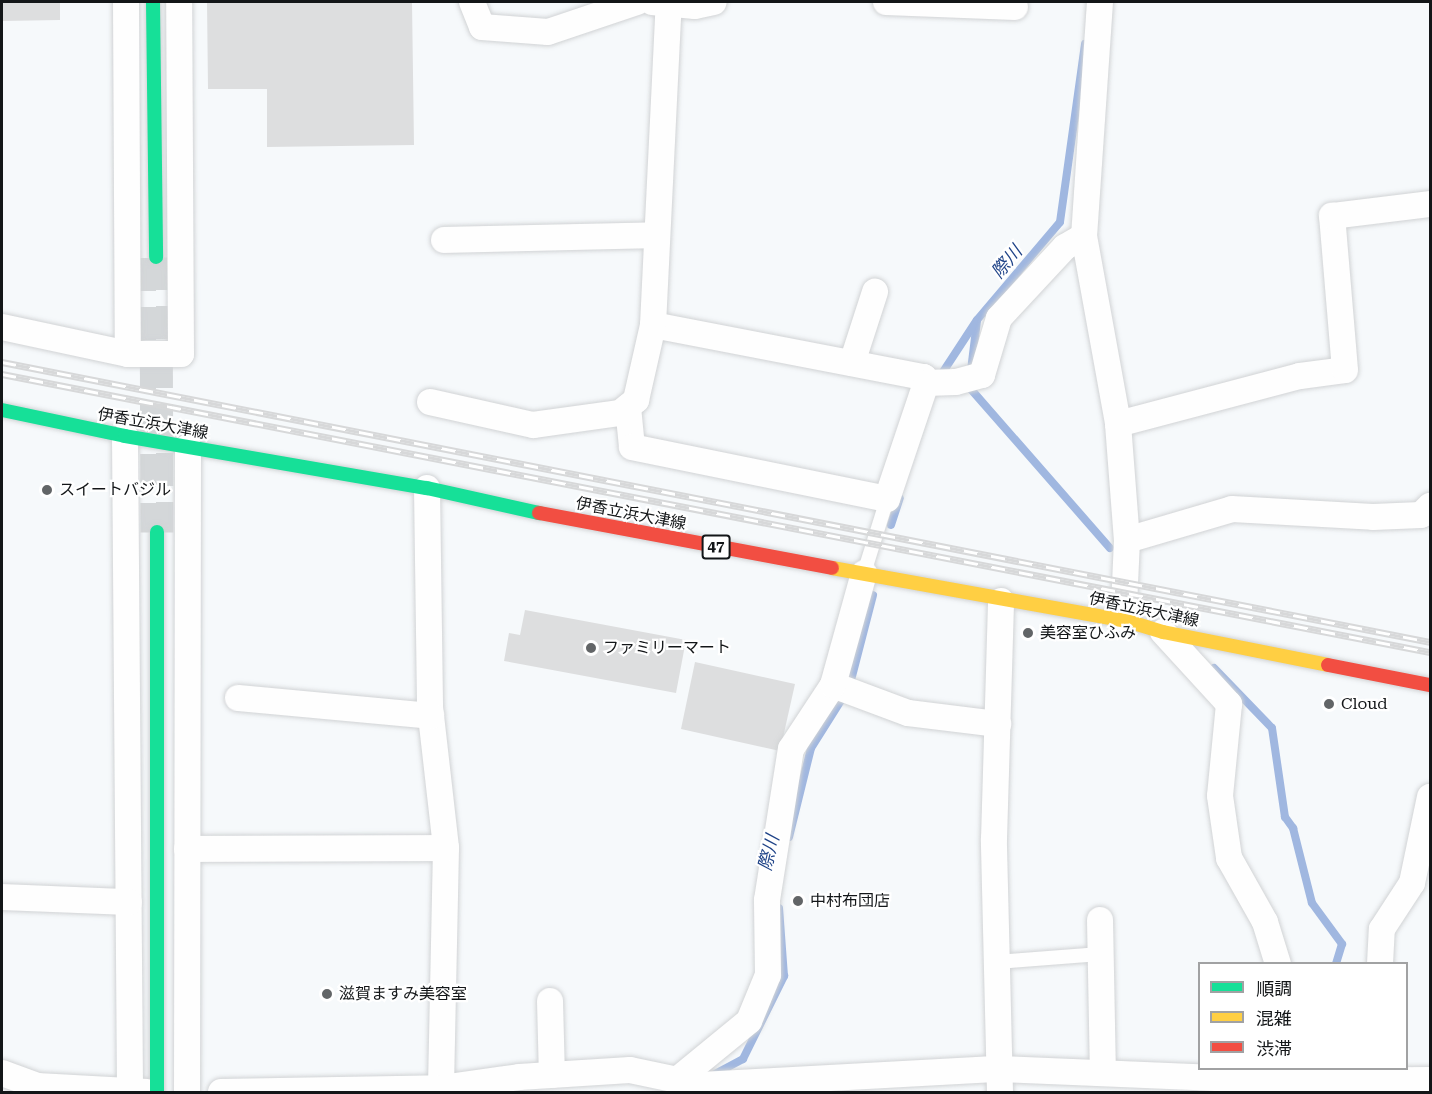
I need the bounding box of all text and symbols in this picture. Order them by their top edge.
water label: 際川 [987,241,1027,283]
street label: 伊香立浜大津線 [96,405,210,443]
place label: スイートバジル [59,480,171,500]
marker: スイートバジル [40,483,54,497]
street label: 伊香立浜大津線 [574,494,688,534]
road number: 47 [701,535,731,559]
street label: 伊香立浜大津線 [1087,589,1201,631]
place label: 美容室ひふみ [1040,623,1136,643]
marker: 美容室ひふみ [1021,626,1035,640]
place label: ファミリーマート [603,638,731,658]
marker: ファミリーマート [584,641,598,655]
place label: Cloud [1341,694,1387,714]
marker: Cloud [1322,697,1336,711]
water label: 際川 [754,833,784,873]
place label: 中村布団店 [810,891,890,911]
marker: 中村布団店 [791,894,805,908]
legend [1198,962,1408,1070]
text: 順調 [1256,978,1292,999]
place label: 滋賀ますみ美容室 [339,984,467,1004]
marker: 滋賀ますみ美容室 [320,987,334,1001]
text: 混雑 [1256,1008,1292,1029]
text: 渋滞 [1256,1038,1292,1059]

